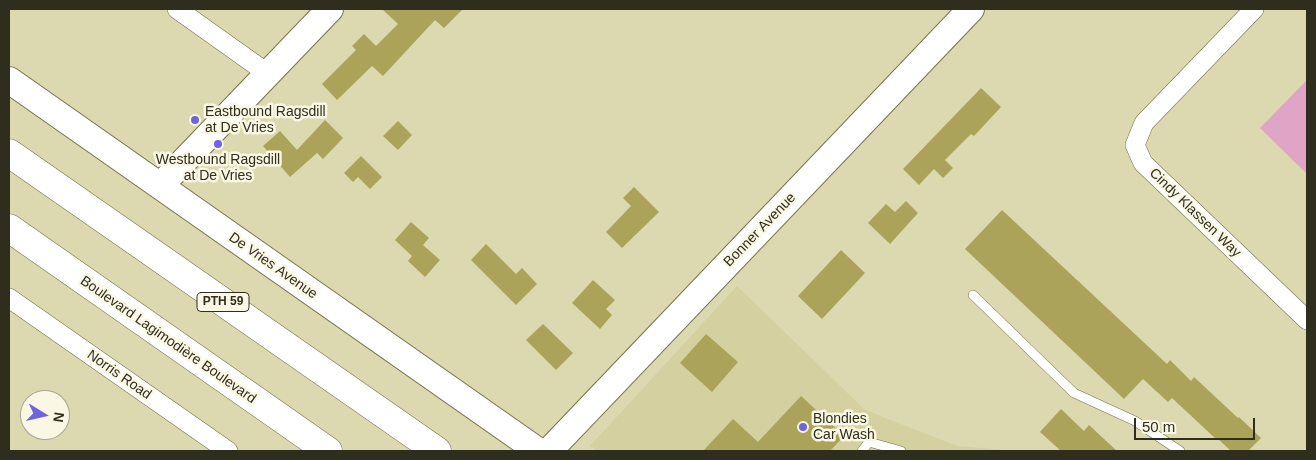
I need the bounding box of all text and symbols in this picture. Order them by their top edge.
place label: Eastbound Ragsdill at De Vries [205,104,326,136]
marker: Eastbound Ragsdill at De Vries [189,114,201,126]
marker: Westbound Ragsdill at De Vries [212,138,224,150]
place label: Westbound Ragsdill at De Vries [156,152,280,184]
street label: Cindy Klassen Way [1146,165,1244,261]
street label: Bonner Avenue [721,190,799,270]
street label: De Vries Avenue [225,229,321,303]
street label: Boulevard Lagimodière Boulevard [77,273,259,407]
road number: PTH 59 [197,292,249,312]
street label: Norris Road [84,347,154,403]
north arrow [20,390,70,440]
scale bar [1136,408,1257,440]
text: N [50,411,68,423]
place label: Blondies Car Wash [813,411,875,444]
text: 50 m [1142,418,1175,435]
marker: Blondies Car Wash [797,421,809,433]

